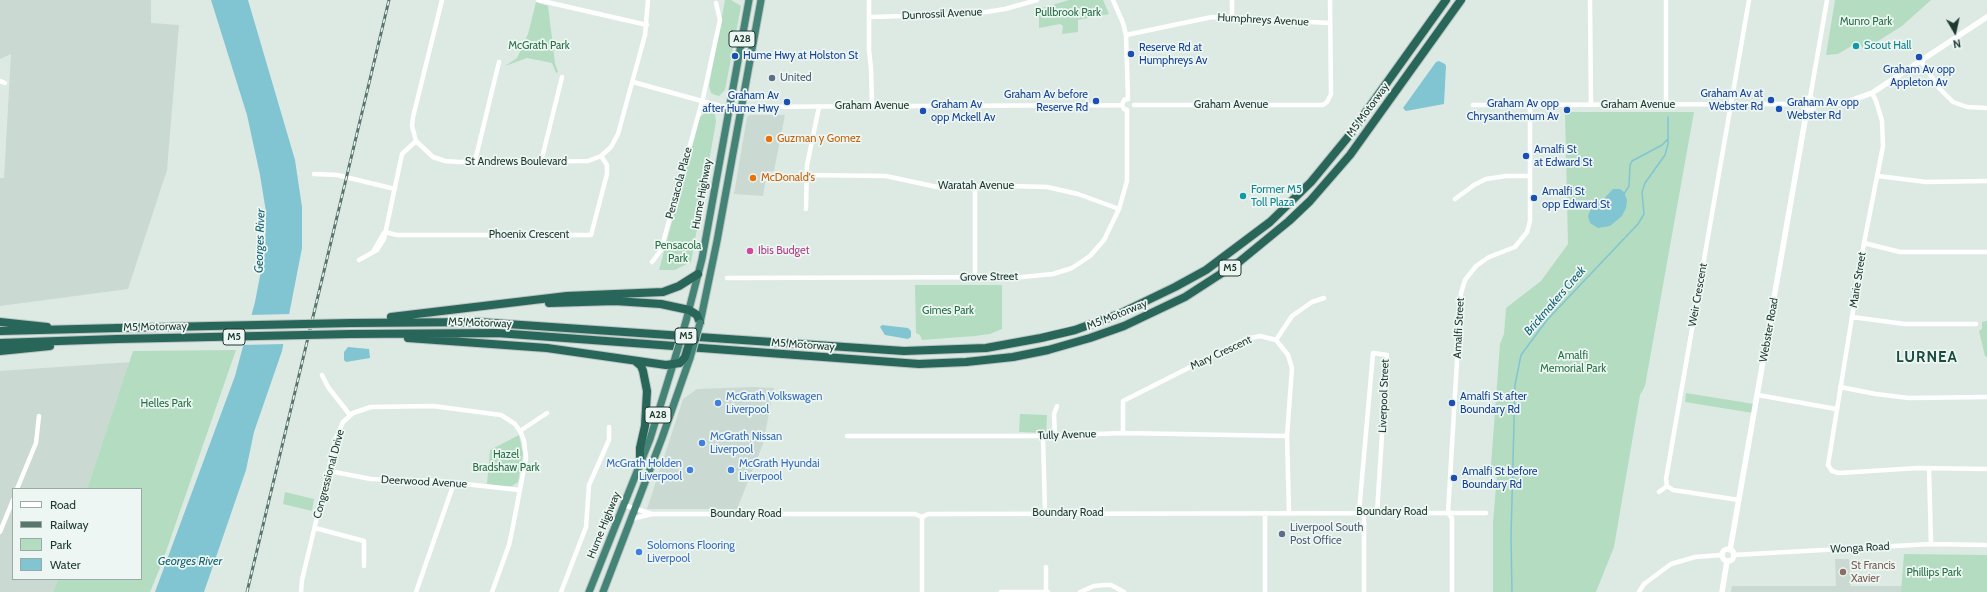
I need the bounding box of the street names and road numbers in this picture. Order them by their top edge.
street label: Dunrossil Avenue [901,5,983,23]
street label: Humphreys Avenue [1217,11,1309,29]
road number: A28 [729,31,755,47]
street label: M5 Motorway [1344,80,1392,140]
street label: Graham Avenue [1194,98,1268,112]
street label: Graham Avenue [1601,98,1675,112]
street label: Graham Avenue [835,99,909,113]
street label: Pensacola Place [663,146,695,220]
street label: St Andrews Boulevard [465,155,567,169]
street label: Hume Highway [689,158,715,230]
street label: Waratah Avenue [938,179,1014,193]
street label: Phoenix Crescent [489,228,569,242]
street label: Marie Street [1847,251,1869,309]
road number: M5 [1219,260,1241,276]
street label: Weir Crescent [1686,262,1710,328]
street label: Grove Street [960,270,1018,284]
street label: M5 Motorway [1085,297,1149,333]
street label: Amalfi Street [1451,297,1467,359]
street label: Webster Road [1757,297,1781,363]
street label: M5 Motorway [448,315,512,331]
street label: M5 Motorway [123,320,187,334]
road number: M5 [675,328,697,344]
road number: M5 [223,329,245,345]
street label: Mary Crescent [1188,333,1254,373]
street label: M5 Motorway [771,336,835,354]
street label: Liverpool Street [1376,359,1392,433]
road number: A28 [645,407,671,423]
street label: Tully Avenue [1037,427,1097,443]
street label: Congressional Drive [311,428,347,520]
street label: Deerwood Avenue [381,473,467,491]
street label: Hume Highway [585,490,623,560]
street label: Boundary Road [1356,505,1428,519]
street label: Boundary Road [1032,506,1104,520]
street label: Boundary Road [710,507,782,521]
street label: Wonga Road [1830,540,1890,556]

